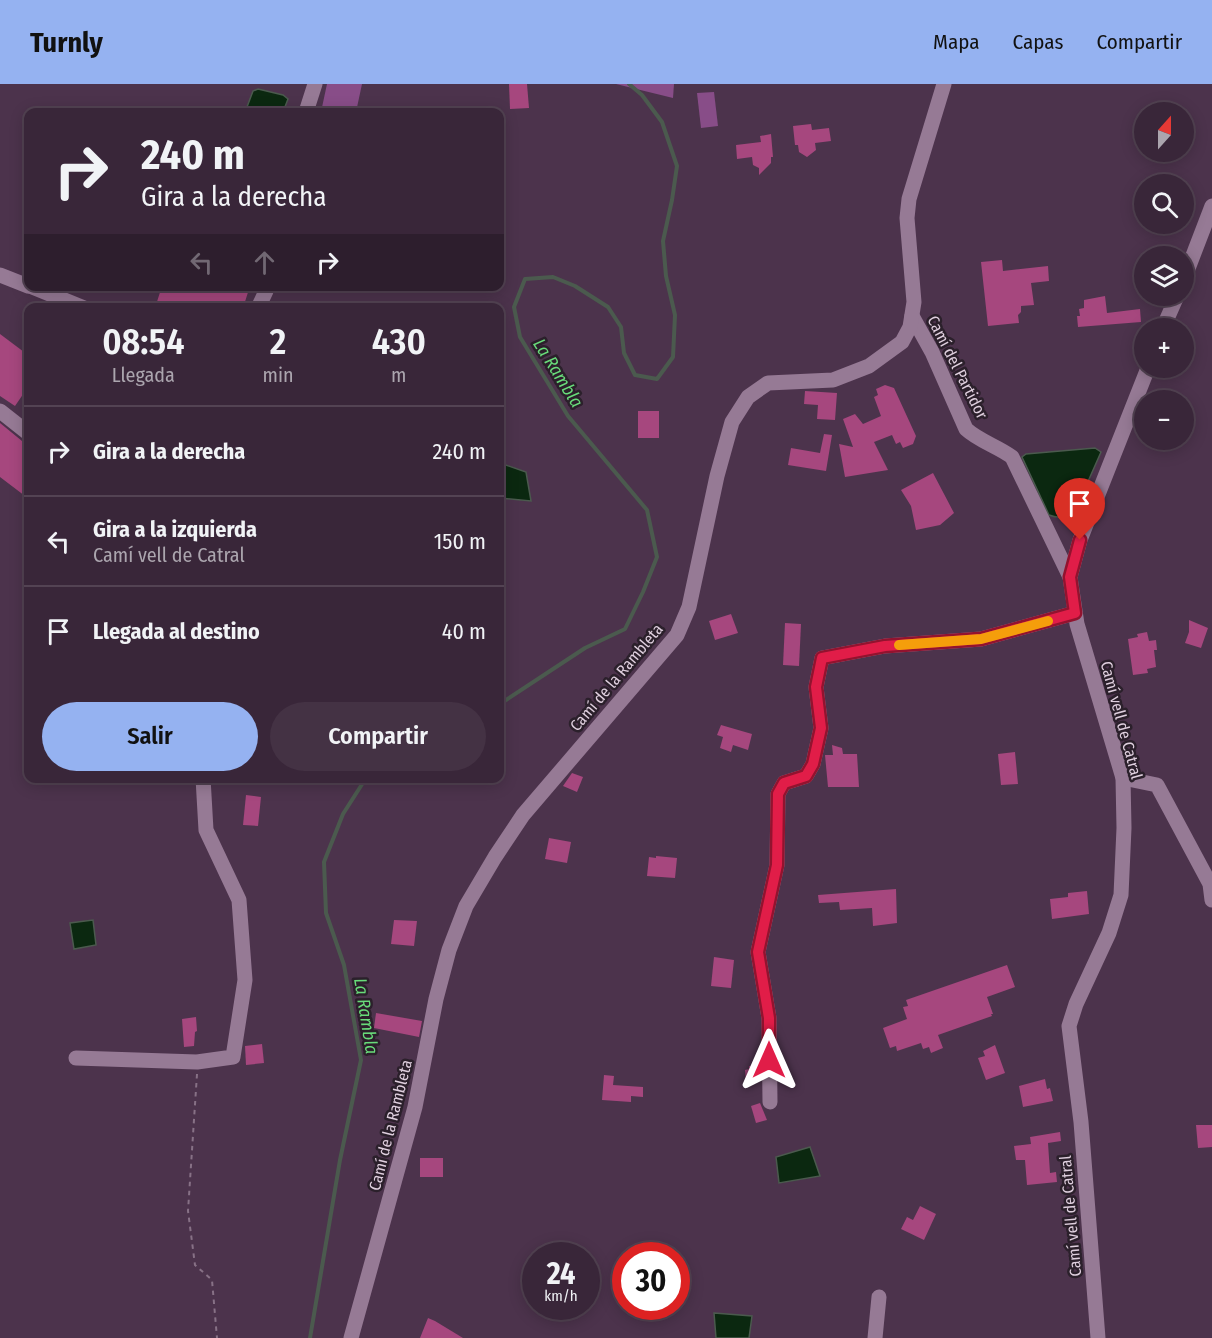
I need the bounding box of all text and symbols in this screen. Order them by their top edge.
text: Turnly [30,26,103,59]
text: Mapa [933,29,980,55]
text: Capas [1013,29,1063,55]
text: Compartir [1096,29,1182,55]
north arrow [1134,102,1194,162]
map controls [1134,102,1194,450]
text: 240 m [141,130,245,180]
icon: right [42,132,120,210]
button: search [1134,174,1194,234]
text: Gira a la derecha [141,181,326,213]
icon: left [185,246,218,279]
icon: ahead [248,246,281,279]
icon: right [311,246,344,279]
button: layers [1134,246,1194,306]
street label: Camí del Partidor [923,312,992,422]
button: + [1134,318,1194,378]
text: 08:54 [102,320,184,364]
text: 2 [270,320,286,364]
text: 430 [372,320,426,364]
water label: La Rambla [528,335,588,411]
text: Llegada [112,363,175,387]
text: min [263,363,294,387]
text: m [391,363,406,387]
button: − [1134,390,1194,450]
icon: right [42,435,75,468]
text: Gira a la derecha [93,438,245,465]
text: 240 m [433,438,486,465]
pin [1054,478,1105,540]
icon: arrive [1063,487,1096,520]
text: Gira a la izquierda [93,516,257,543]
icon: left [42,525,75,558]
text: 150 m [434,528,486,555]
text: Camí vell de Catral [93,543,245,567]
icon: arrive [42,615,75,648]
text: Llegada al destino [93,618,260,645]
text: 40 m [442,618,486,645]
street label: Camí de la Rambleta [566,620,667,735]
street label: Camí vell de Catral [1097,659,1146,781]
button: Salir [42,702,258,771]
button: Compartir [270,702,486,771]
water label: La Rambla [349,976,383,1056]
position arrow [737,1028,801,1092]
street label: Camí de la Rambleta [365,1058,416,1192]
street label: Camí vell de Catral [1056,1155,1085,1277]
speed limit sign: 30 [612,1242,690,1320]
text: 24 [547,1256,575,1292]
text: km/h [544,1287,578,1305]

